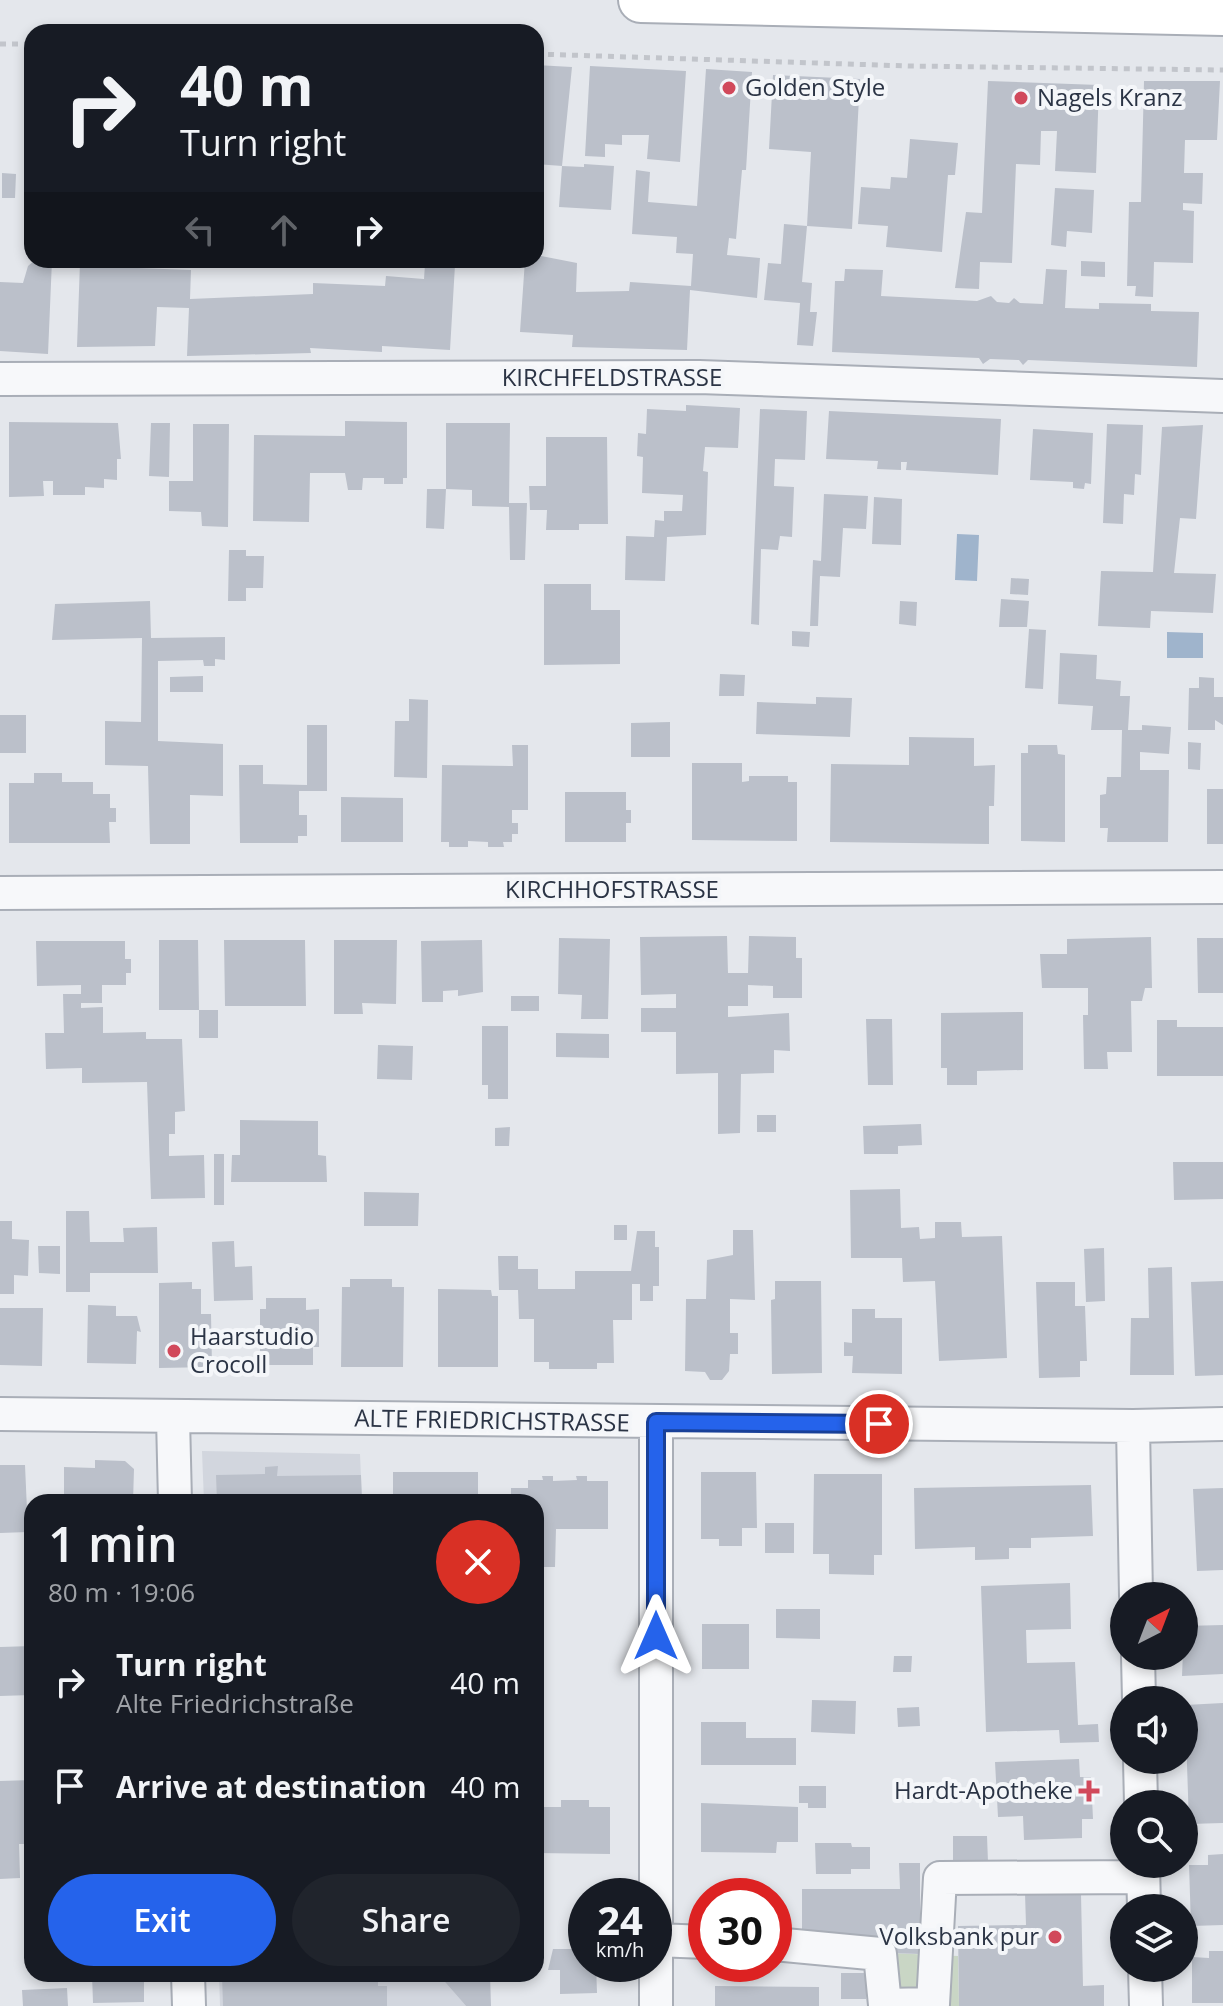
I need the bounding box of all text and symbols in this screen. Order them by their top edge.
text: 40 m [180,46,314,122]
icon: right [48,56,152,160]
place label: Golden Style [745,70,885,103]
marker: Golden Style [720,79,738,97]
place label: Nagels Kranz [1037,80,1182,113]
marker: Nagels Kranz [1012,89,1030,107]
text: Turn right [180,118,346,167]
icon: left [178,208,222,252]
icon: ahead [262,208,306,252]
icon: right [346,208,390,252]
street label: KIRCHFELDSTRASSE [502,360,722,393]
street label: KIRCHHOFSTRASSE [505,872,719,905]
place label: Haarstudio Crocoll [190,1319,314,1380]
marker: Haarstudio Crocoll [165,1342,183,1360]
pin [845,1390,913,1458]
street label: ALTE FRIEDRICHSTRASSE [354,1401,630,1438]
icon: arrive [857,1402,901,1446]
text: 1 min [48,1511,178,1576]
button: close [436,1520,520,1604]
text: 80 m · 19:06 [48,1574,195,1610]
north arrow [1110,1582,1198,1670]
map controls [1110,1582,1198,1982]
position arrow [614,1594,698,1678]
text: Turn right [116,1644,267,1685]
icon: right [48,1660,92,1704]
text: 40 m [450,1662,520,1703]
text: Alte Friedrichstraße [116,1685,354,1721]
button: sound [1110,1686,1198,1774]
icon: arrive [48,1764,92,1808]
text: Arrive at destination [116,1766,427,1807]
text: 40 m [451,1766,521,1807]
place label: Hardt-Apotheke [894,1773,1073,1806]
marker: Hardt-Apotheke [1080,1782,1098,1800]
button: search [1110,1790,1198,1878]
button: Exit [48,1874,276,1966]
button: Share [292,1874,520,1966]
speed limit sign: 30 [688,1878,792,1982]
text: 24 [597,1892,643,1947]
button: layers [1110,1894,1198,1982]
place label: Volksbank pur [879,1919,1039,1952]
marker: Volksbank pur [1046,1928,1064,1946]
text: km/h [596,1936,644,1963]

